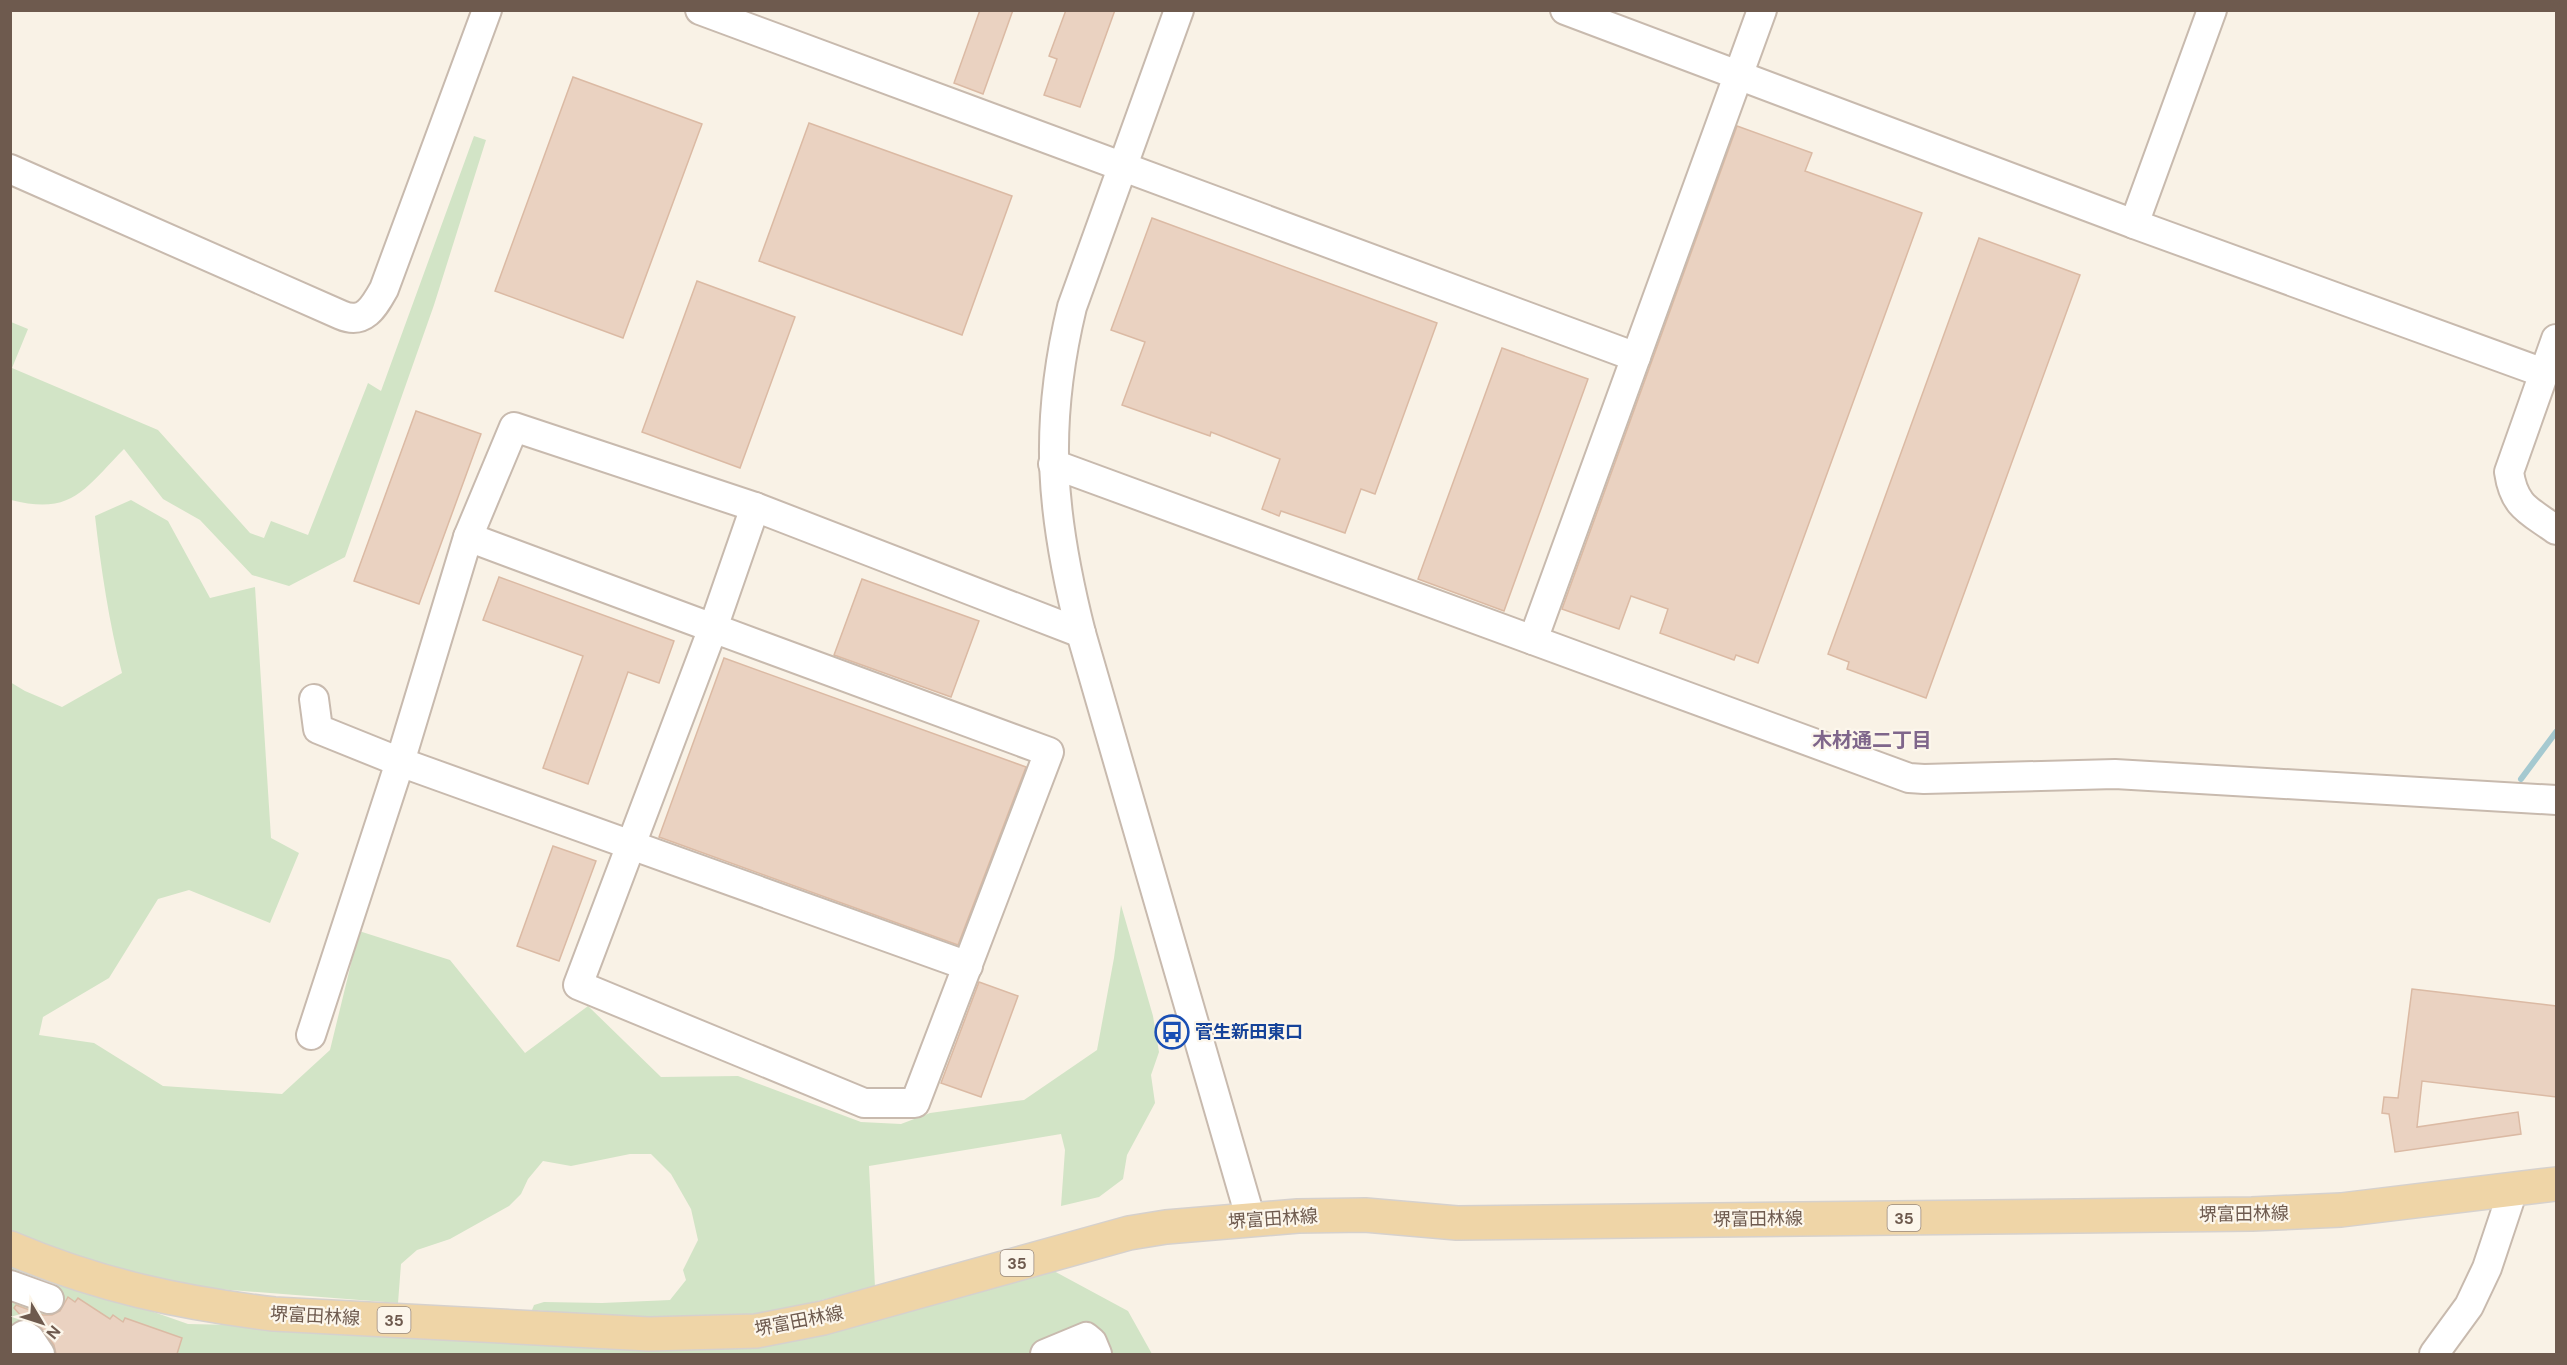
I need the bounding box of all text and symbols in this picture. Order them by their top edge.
district label: 木材通二丁目 [1812,727,1932,753]
bus stop icon: 菅生新田東口 [1154,1014,1190,1050]
place label: 菅生新田東口 [1195,1020,1303,1044]
street label: 堺富田林線 [2199,1201,2289,1227]
street label: 堺富田林線 [1227,1204,1319,1234]
road number: 35 [1888,1205,1920,1231]
street label: 堺富田林線 [1713,1206,1803,1232]
road number: 35 [1000,1250,1034,1276]
north arrow [12,1293,72,1353]
street label: 堺富田林線 [753,1301,845,1341]
street label: 堺富田林線 [269,1302,361,1330]
road number: 35 [378,1307,410,1333]
text: N [41,1321,65,1343]

